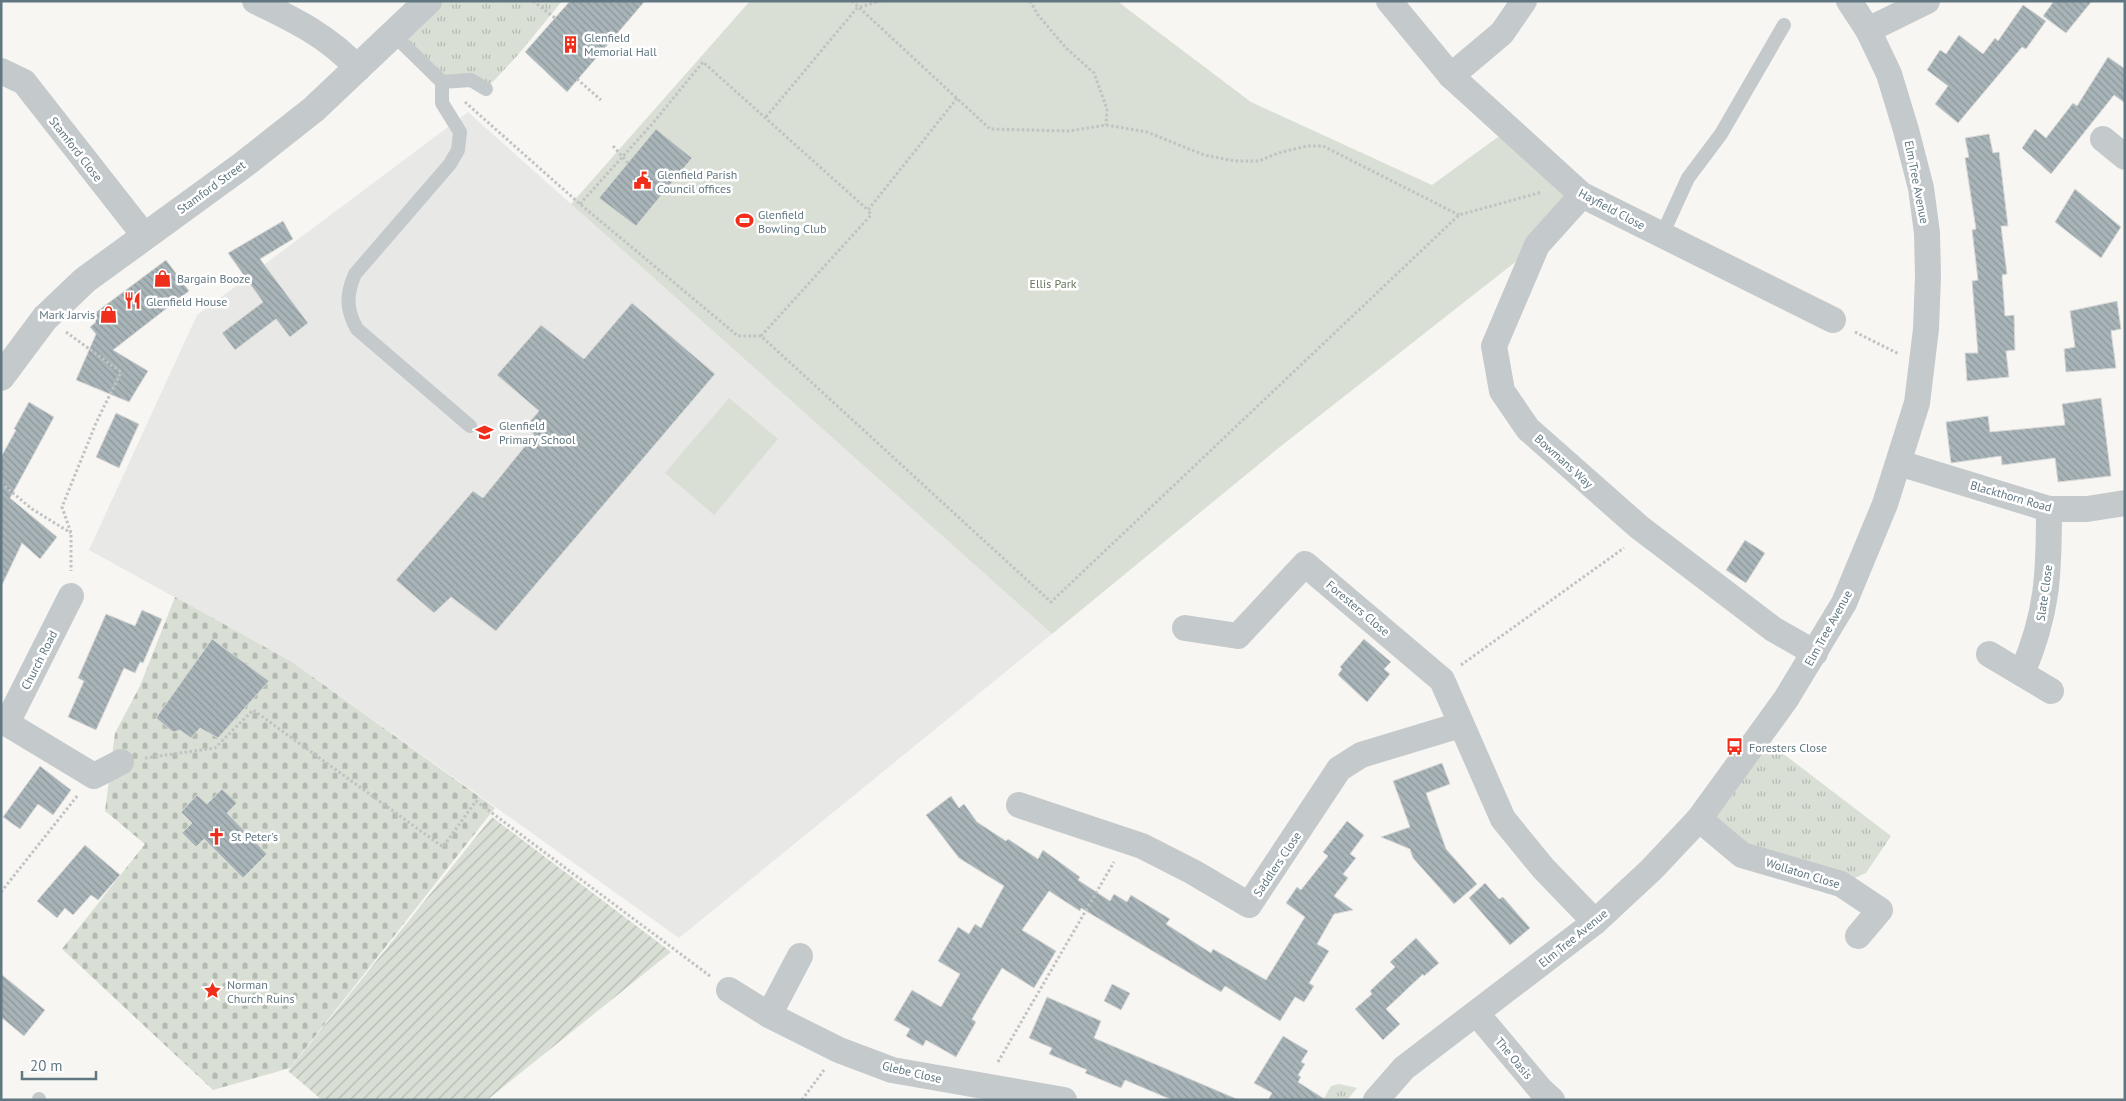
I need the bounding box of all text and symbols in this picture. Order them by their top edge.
place label: Glenfield Memorial Hall [584,30,657,59]
building icon: Glenfield Memorial Hall [560,34,580,54]
street label: Stamford Close [46,114,106,184]
street label: Elm Tree Avenue [1902,139,1932,225]
street label: Stamford Street [174,157,248,217]
place label: Glenfield Parish Council offices [657,167,737,196]
public building icon: Glenfield Parish Council offices [633,171,653,191]
street label: Hayfield Close [1576,185,1648,233]
place label: Glenfield Bowling Club [758,207,826,236]
sports icon: Glenfield Bowling Club [734,211,754,231]
shop icon: Bargain Booze [153,268,173,288]
place label: Bargain Booze [177,271,250,286]
park label: Ellis Park [1030,276,1077,291]
restaurant icon: Glenfield House [122,291,142,311]
place label: Glenfield House [146,294,227,309]
shop icon: Mark Jarvis [99,304,119,324]
place label: Mark Jarvis [39,307,95,322]
place label: Glenfield Primary School [499,418,576,447]
school or university icon: Glenfield Primary School [475,422,495,442]
street label: Bowmans Way [1532,431,1597,491]
street label: Blackthorn Road [1969,477,2053,515]
street label: Slate Close [2033,564,2055,622]
street label: Foresters Close [1323,577,1393,639]
street label: Elm Tree Avenue [1801,587,1855,669]
street label: Church Road [18,628,60,692]
bus stop icon: Foresters Close [1725,737,1745,757]
place label: Foresters Close [1749,740,1827,755]
church icon: St Peter's [207,826,227,846]
place label: St Peter's [231,829,278,844]
street label: Saddlers Close [1250,829,1304,899]
street label: Wollaton Close [1764,855,1842,891]
street label: Elm Tree Avenue [1536,906,1610,970]
place label: Norman Church Ruins [227,977,294,1006]
place icon: Norman Church Ruins [203,981,223,1001]
street label: The Oasis [1492,1034,1536,1082]
scale bar [22,1048,96,1080]
text: 20 m [30,1056,63,1075]
street label: Glebe Close [881,1058,943,1086]

